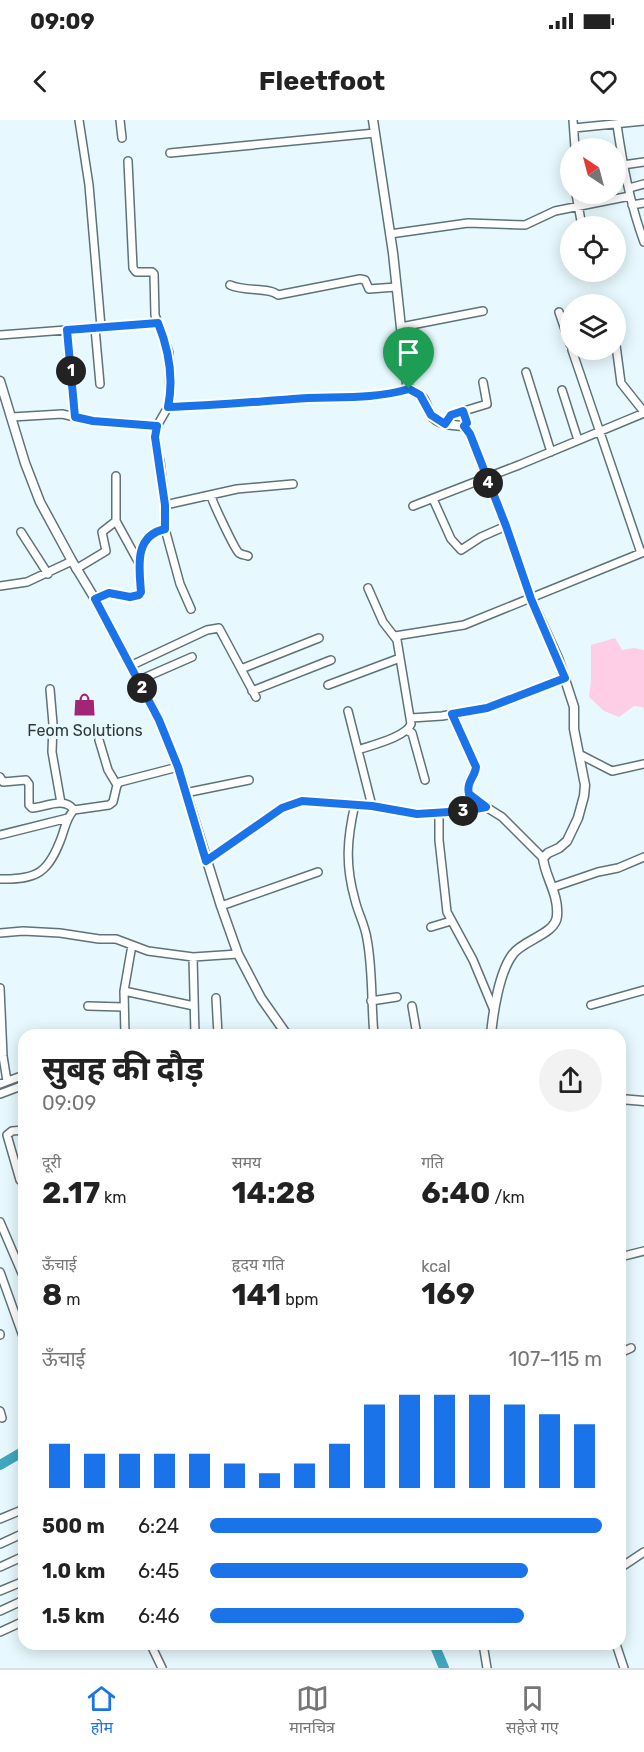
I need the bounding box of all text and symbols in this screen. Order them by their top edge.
text: 09:09 [30,8,95,35]
icon: back [24,65,57,98]
text: Fleetfoot [259,65,385,97]
icon: heart [587,65,620,98]
north arrow [560,138,626,204]
map controls [560,138,626,360]
button: locate [560,216,626,282]
button: layers [560,294,626,360]
pin [383,327,434,389]
icon: arrive [392,336,425,369]
pin: 1 [56,356,86,386]
text: 1 [67,361,75,380]
pin: 4 [473,468,503,498]
text: 4 [483,473,493,492]
pin: 2 [127,673,157,703]
text: 2 [137,678,147,697]
shop icon: Feom Solutions [72,692,98,718]
place label: Feom Solutions [27,721,143,740]
pin: 3 [448,796,478,826]
text: 3 [458,801,468,820]
text: सुबह की दौड़ [42,1049,204,1088]
button: share [539,1049,602,1112]
text: 09:09 [42,1091,96,1115]
text: दूरी [42,1153,61,1172]
text: समय [232,1153,261,1172]
text: गति [421,1153,444,1172]
text: 2.17 [42,1175,100,1211]
text: 14:28 [232,1175,316,1211]
text: 6:40 [421,1175,491,1211]
text: km [100,1188,127,1207]
text: /km [491,1188,525,1207]
text: ऊँचाई [42,1255,77,1274]
text: हृदय गति [232,1255,284,1274]
text: kcal [421,1257,451,1276]
text: 169 [421,1276,475,1312]
text: 8 [42,1277,62,1313]
text: 141 [232,1277,281,1313]
text: m [62,1290,80,1309]
text: bpm [281,1290,318,1309]
text: ऊँचाई [42,1347,85,1371]
text: 107–115 m [509,1347,602,1371]
text: 500 m [42,1514,105,1538]
text: 6:24 [138,1514,179,1538]
text: 1.0 km [42,1559,105,1583]
text: 6:45 [138,1559,179,1583]
text: 1.5 km [42,1604,105,1628]
text: 6:46 [138,1604,180,1628]
tab: होम [85,1682,118,1740]
tab: मानचित्र [289,1682,335,1740]
tab: सहेजे गए [506,1682,559,1740]

